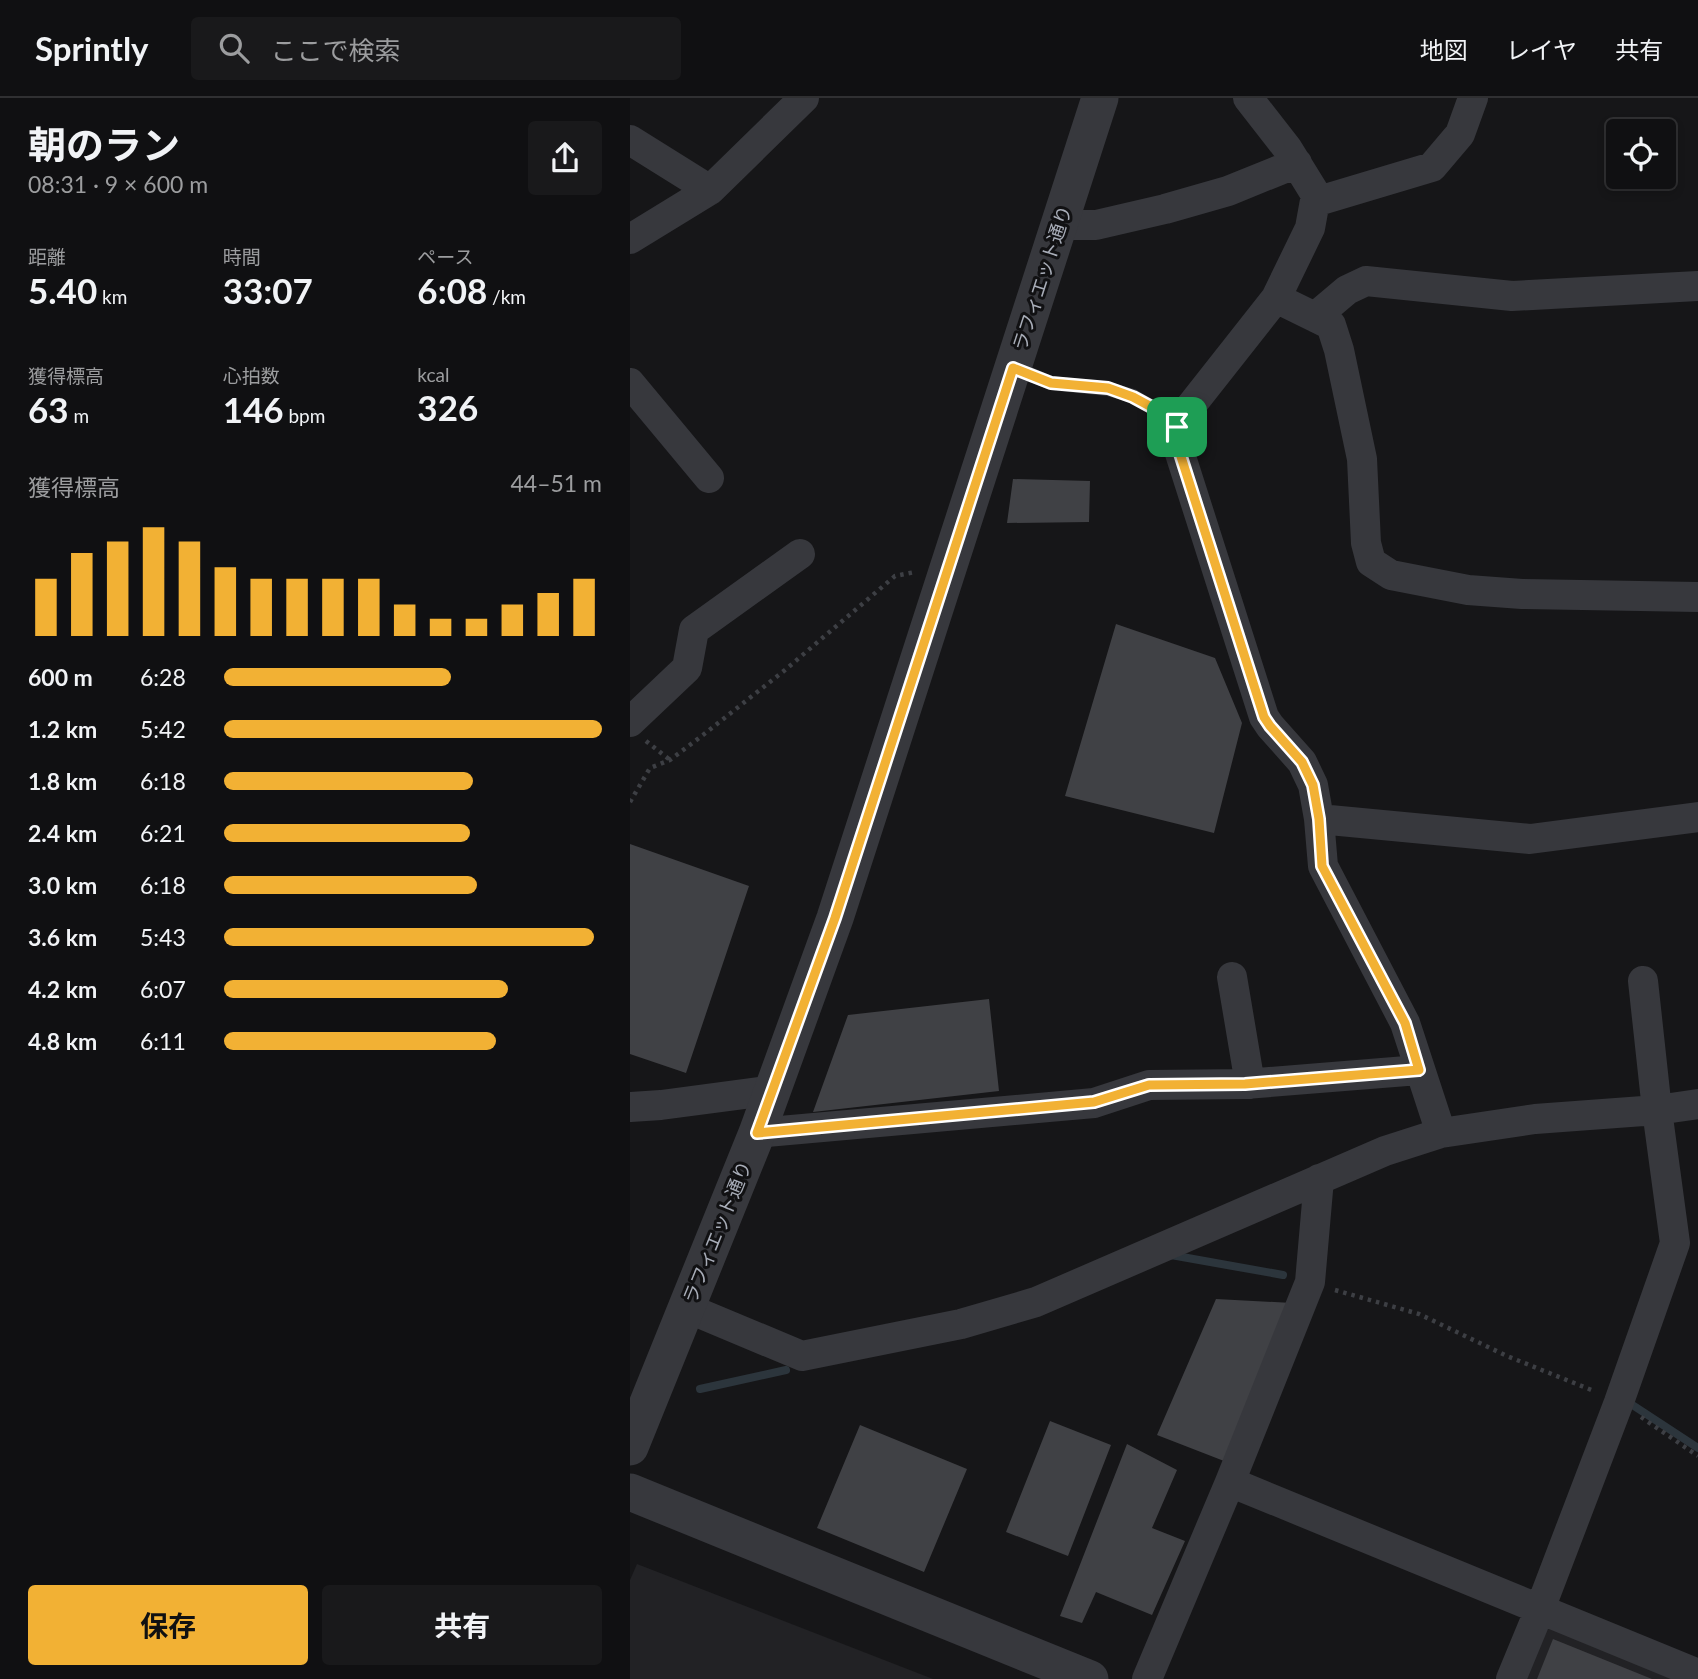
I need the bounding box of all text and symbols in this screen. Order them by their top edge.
search box [191,17,681,80]
text: Sprintly [35,28,149,68]
icon: search [215,29,253,67]
text: ここで検索 [271,34,401,66]
text: 地図 [1420,35,1468,64]
text: レイヤ [1506,35,1577,64]
text: 共有 [1615,35,1663,64]
map controls [1606,119,1676,189]
button: locate [1606,119,1676,189]
text: 朝のラン [28,121,180,167]
button: share [528,121,602,195]
text: 08:31 · 9 × 600 m [28,170,208,198]
street label: ラフィエット通り [1007,202,1076,354]
text: 距離 [28,245,66,268]
text: 時間 [223,245,261,268]
text: ペース [417,245,473,268]
text: 5.40 [28,269,97,311]
text: 33:07 [223,269,313,311]
text: 6:08 [417,269,487,311]
text: km [97,285,127,308]
text: /km [487,285,526,308]
text: kcal [417,363,449,386]
text: 獲得標高 [28,364,104,387]
text: 心拍数 [223,364,280,387]
text: 326 [417,386,478,428]
text: 63 [28,388,69,430]
text: 146 [223,388,284,430]
pin [1147,397,1207,457]
text: m [69,404,89,427]
text: bpm [284,404,325,427]
icon: arrive [1158,408,1196,446]
text: 44–51 m [510,469,602,497]
text: 獲得標高 [28,473,120,501]
text: 600 m [28,663,93,691]
text: 6:28 [140,663,186,691]
text: 1.2 km [28,715,97,743]
text: 5:42 [140,715,186,743]
text: 1.8 km [28,767,97,795]
text: 6:18 [140,767,186,795]
text: 2.4 km [28,819,97,847]
text: 6:21 [140,819,186,847]
text: 3.0 km [28,871,97,899]
text: 6:18 [140,871,186,899]
text: 3.6 km [28,923,97,951]
text: 5:43 [140,923,186,951]
text: 4.2 km [28,975,97,1003]
text: 6:07 [140,975,186,1003]
text: 4.8 km [28,1027,97,1055]
text: 6:11 [140,1027,186,1055]
street label: ラフィエット通り [677,1157,756,1306]
button: 保存 [28,1585,308,1665]
button: 共有 [322,1585,602,1665]

